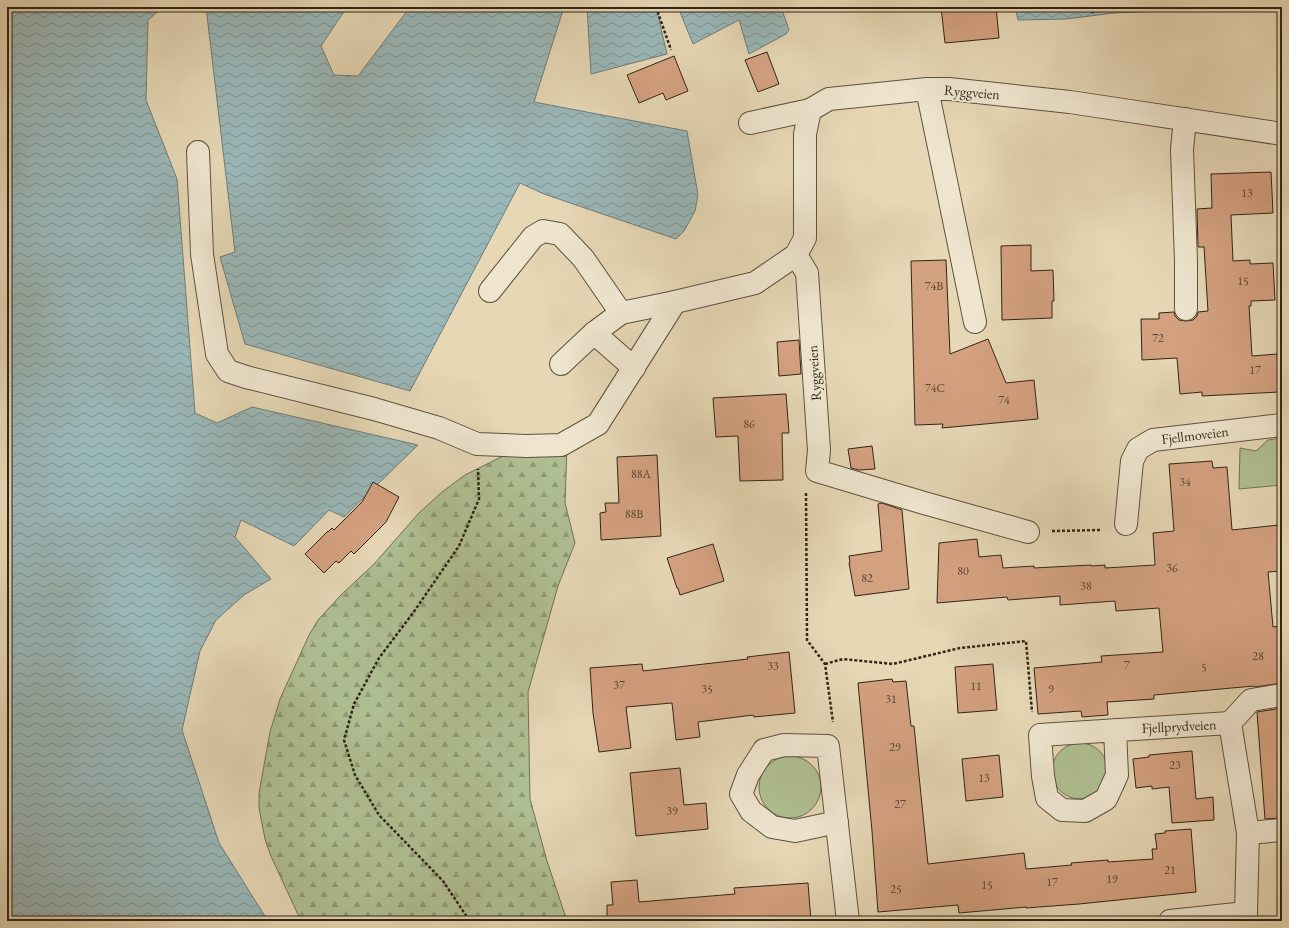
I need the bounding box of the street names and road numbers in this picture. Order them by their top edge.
street label: Ryggveien [943,81,1001,103]
street label: Ryggveien [803,344,825,401]
street label: Fjellmoveien [1160,422,1230,448]
street label: Fjellprydveien [1141,715,1217,737]

